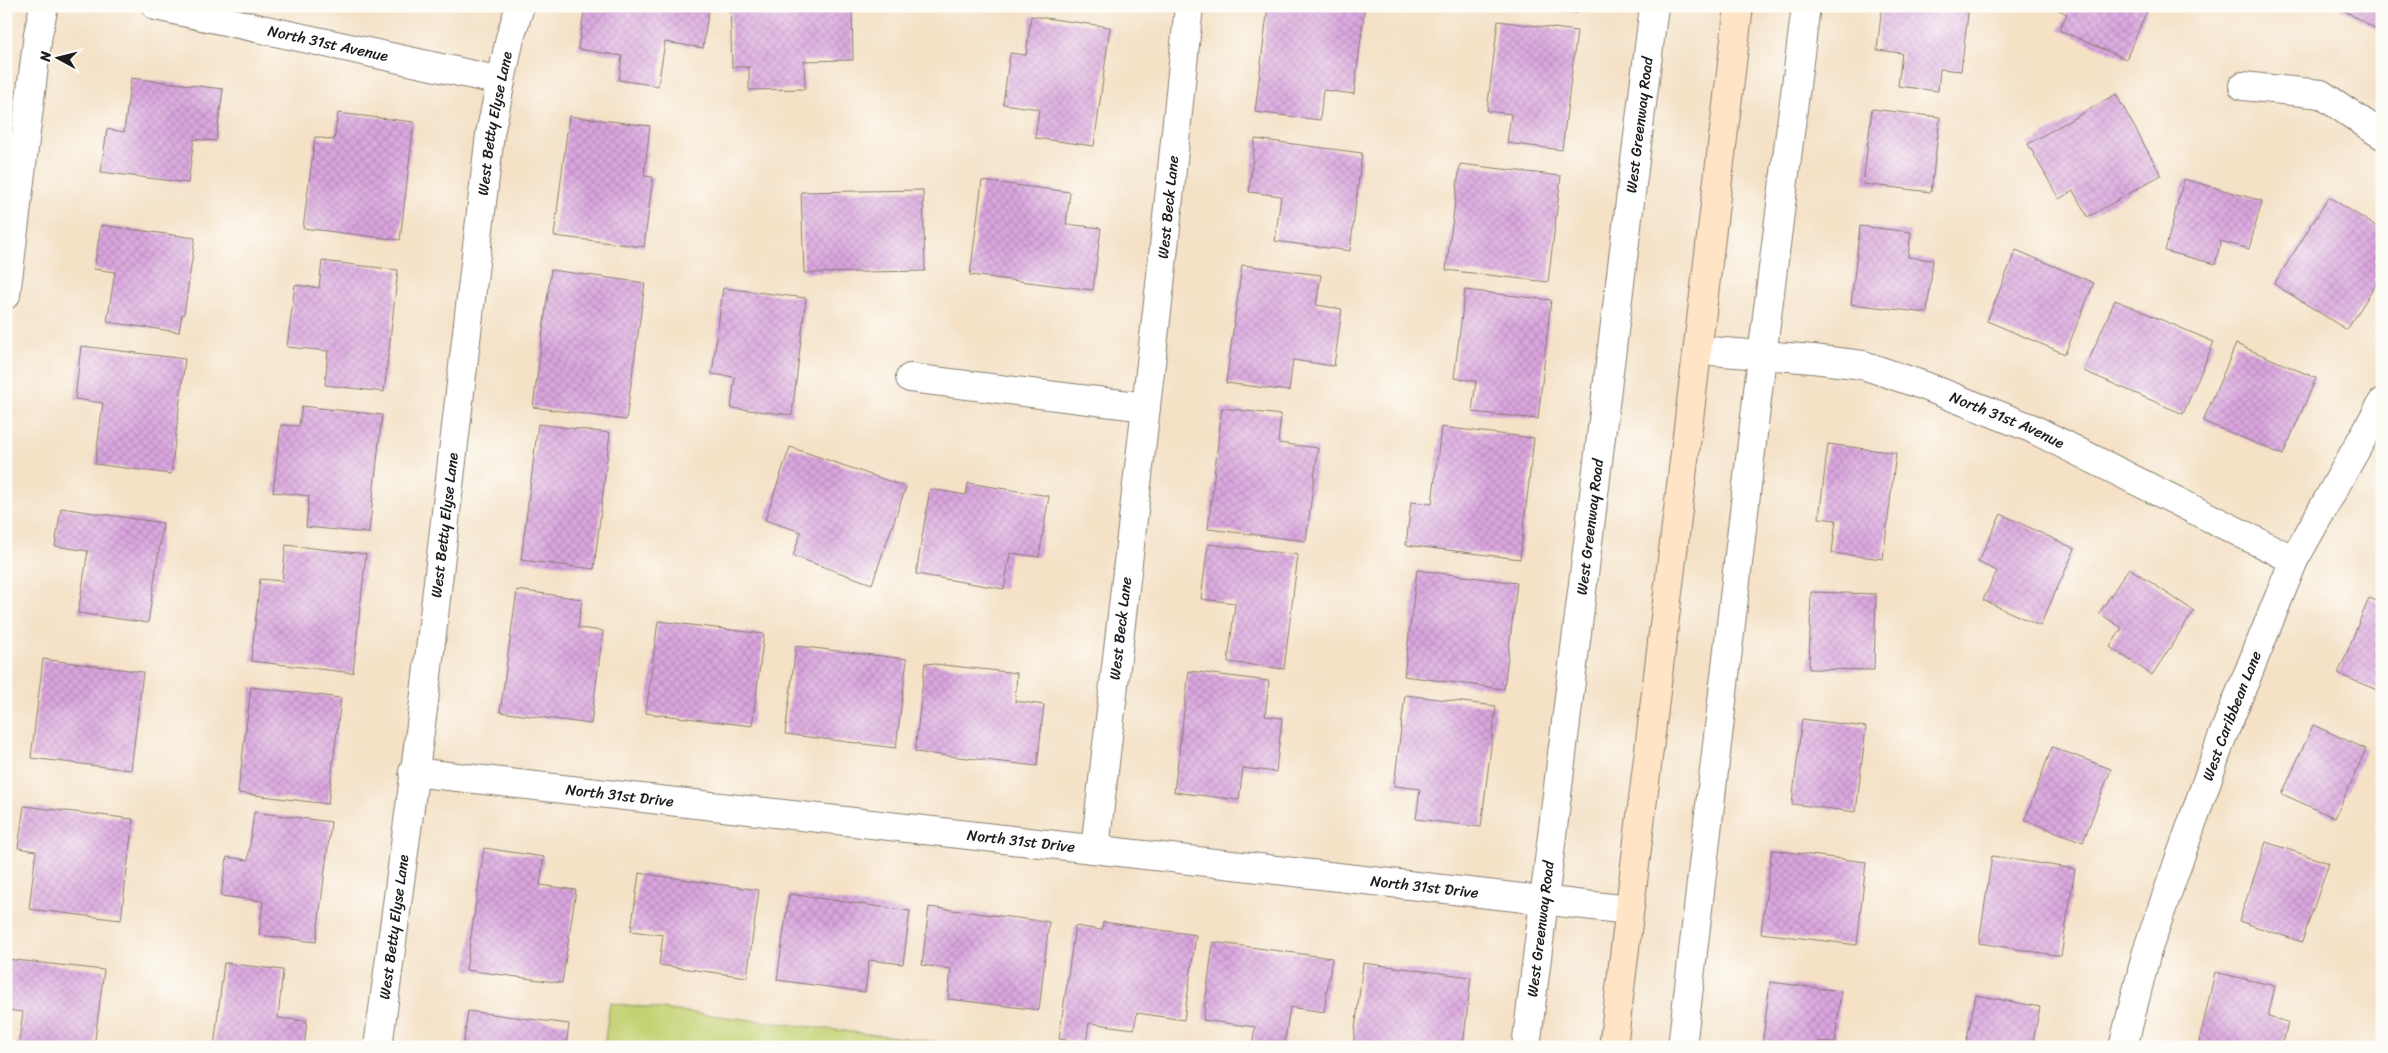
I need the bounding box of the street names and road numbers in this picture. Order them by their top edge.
street label: North 31st Avenue [265,18,391,69]
street label: West Betty Elyse Lane [470,49,520,197]
street label: West Greenway Road [1618,54,1661,194]
street label: West Beck Lane [1150,154,1186,260]
street label: North 31st Avenue [1946,384,2069,456]
street label: West Betty Elyse Lane [423,451,466,599]
street label: West Greenway Road [1569,456,1611,596]
street label: West Beck Lane [1102,575,1139,681]
street label: West Caribbean Lane [2195,647,2269,784]
street label: North 31st Drive [564,776,675,815]
street label: North 31st Drive [966,822,1077,860]
street label: West Betty Elyse Lane [371,853,417,1001]
street label: West Greenway Road [1519,858,1562,998]
street label: North 31st Drive [1369,868,1480,906]

